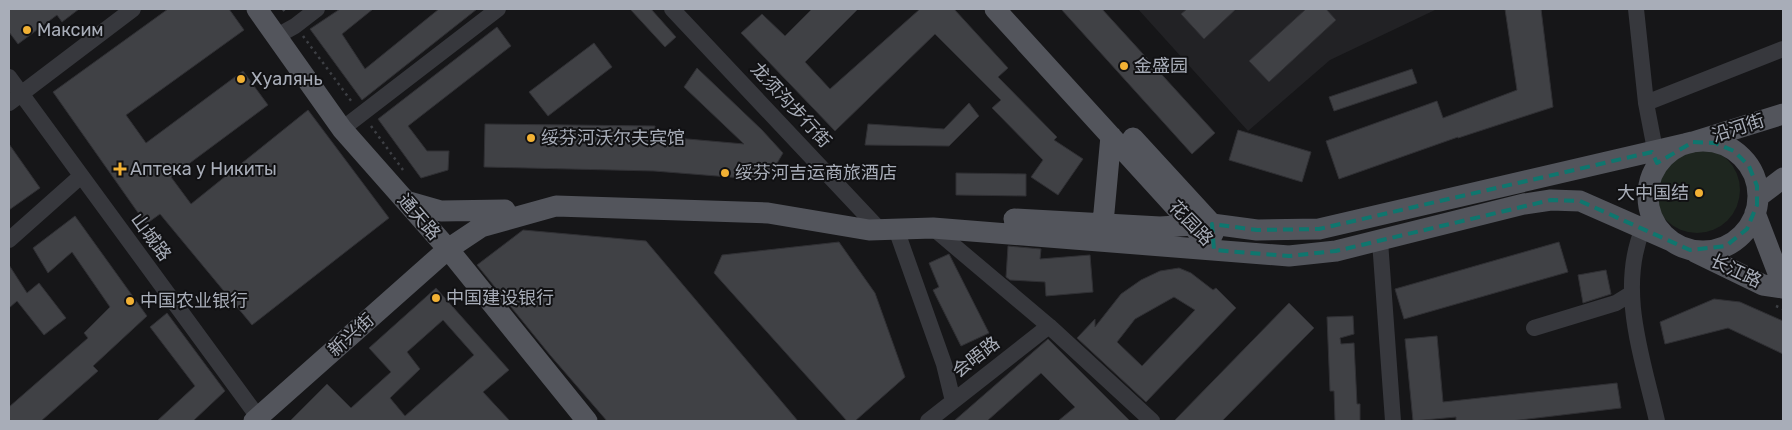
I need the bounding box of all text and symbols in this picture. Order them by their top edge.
place label: Максим [37,19,104,41]
marker: Максим [21,24,33,36]
place label: 金盛园 [1134,55,1188,77]
street label: 龙须沟步行街 [746,58,836,152]
marker: 金盛园 [1118,60,1130,72]
place label: Хуалянь [251,68,322,90]
marker: Хуалянь [235,73,247,85]
street label: 沿河街 [1709,109,1767,147]
place label: 绥芬河沃尔夫宾馆 [541,127,685,149]
marker: 绥芬河沃尔夫宾馆 [525,132,537,144]
place label: Аптека у Никиты [130,158,277,180]
place label: 绥芬河吉运商旅酒店 [735,162,897,184]
marker: Аптека у Никиты [114,163,126,175]
marker: 绥芬河吉运商旅酒店 [719,167,731,179]
place label: 大中国结 [1617,182,1689,204]
marker: 大中国结 [1693,187,1705,199]
street label: 通天路 [393,189,445,245]
street label: 花园路 [1164,196,1218,250]
street label: 山城路 [126,209,176,265]
street label: 长江路 [1707,250,1765,292]
place label: 中国建设银行 [446,287,554,309]
place label: 中国农业银行 [140,290,248,312]
marker: 中国建设银行 [430,292,442,304]
marker: 中国农业银行 [124,295,136,307]
street label: 新兴街 [324,309,378,361]
street label: 会晤路 [948,332,1004,382]

